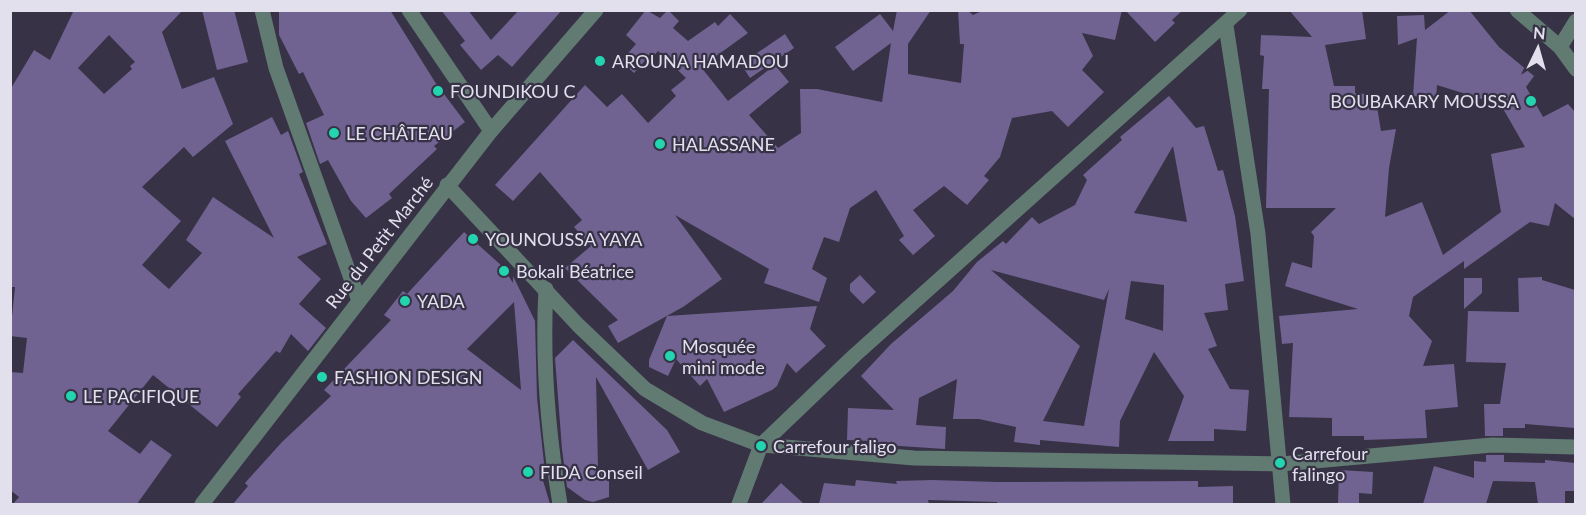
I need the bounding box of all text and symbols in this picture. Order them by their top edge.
north arrow [1508,18,1568,78]
text: N [1532,23,1546,43]
place label: AROUNA HAMADOU [612,50,789,72]
marker: AROUNA HAMADOU [593,54,607,68]
place label: FOUNDIKOU C [450,80,576,102]
marker: FOUNDIKOU C [431,84,445,98]
place label: BOUBAKARY MOUSSA [1330,90,1520,112]
marker: BOUBAKARY MOUSSA [1524,94,1538,108]
place label: LE CHÂTEAU [346,122,453,144]
marker: LE CHÂTEAU [327,126,341,140]
place label: HALASSANE [672,133,775,155]
marker: HALASSANE [653,137,667,151]
street label: Rue du Petit Marché [321,172,437,312]
place label: YOUNOUSSA YAYA [485,228,643,250]
marker: YOUNOUSSA YAYA [466,232,480,246]
place label: Bokali Béatrice [516,260,634,282]
marker: Bokali Béatrice [497,264,511,278]
place label: YADA [417,290,465,312]
marker: YADA [398,294,412,308]
place label: Mosquée mini mode [682,335,765,378]
marker: Mosquée mini mode [663,349,677,363]
place label: FASHION DESIGN [334,366,482,388]
marker: FASHION DESIGN [315,370,329,384]
place label: LE PACIFIQUE [83,385,199,407]
marker: LE PACIFIQUE [64,389,78,403]
place label: Carrefour faligo [773,435,896,457]
marker: Carrefour faligo [754,439,768,453]
place label: Carrefour falingo [1292,442,1368,485]
marker: Carrefour falingo [1273,456,1287,470]
place label: FIDA Conseil [540,461,643,483]
marker: FIDA Conseil [521,465,535,479]

